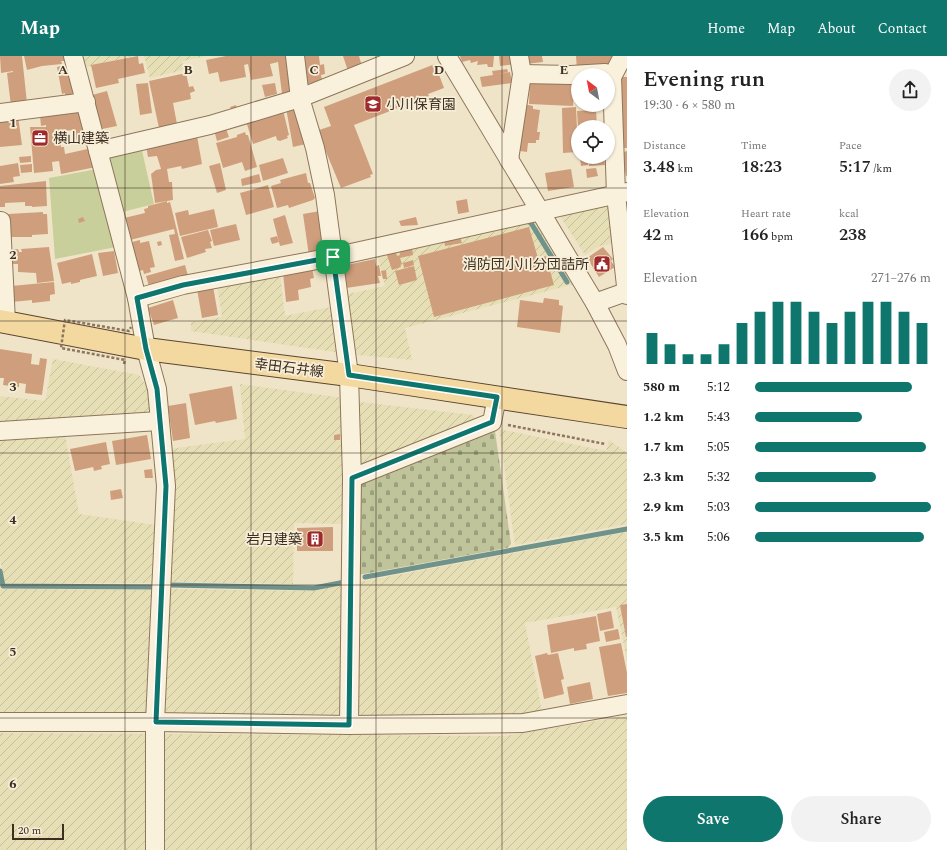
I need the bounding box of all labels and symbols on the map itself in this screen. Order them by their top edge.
text: A [58,60,68,80]
text: B [183,60,193,80]
text: C [309,60,319,80]
text: D [434,60,444,80]
text: E [560,60,569,80]
north arrow [571,68,615,112]
school or university icon: 小川保育園 [363,94,383,114]
place label: 小川保育園 [386,94,456,115]
text: 1 [9,113,17,133]
office icon: 横山建築 [30,128,50,148]
place label: 横山建築 [53,128,109,149]
pin [316,240,350,274]
text: 2 [9,245,17,265]
place label: 消防団小川分団詰所 [463,254,589,275]
public building icon: 消防団小川分団詰所 [592,254,612,274]
street label: 幸田石井線 [253,353,325,383]
text: 3 [9,377,17,397]
text: 4 [9,510,17,530]
place label: 岩月建築 [246,529,302,550]
building icon: 岩月建築 [305,529,325,549]
text: 5 [9,642,17,662]
text: 6 [9,774,17,794]
scale bar [12,822,64,841]

